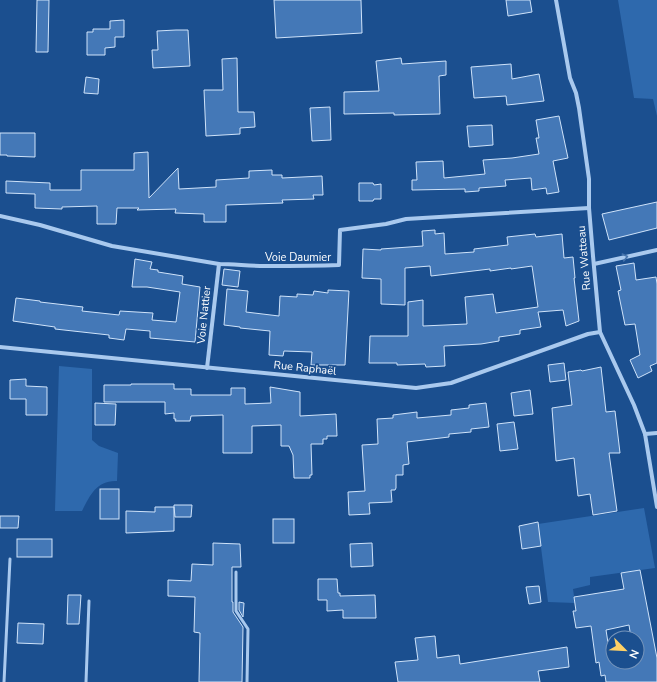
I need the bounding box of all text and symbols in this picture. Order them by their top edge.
street label: Rue Watteau [574,225,594,291]
street label: Voie Daumier [264,250,331,265]
one-way arrow [622,253,628,261]
street label: Voie Nattier [193,285,215,346]
street label: Rue Raphaël [273,357,338,379]
north arrow [605,630,645,670]
text: N [625,647,642,661]

